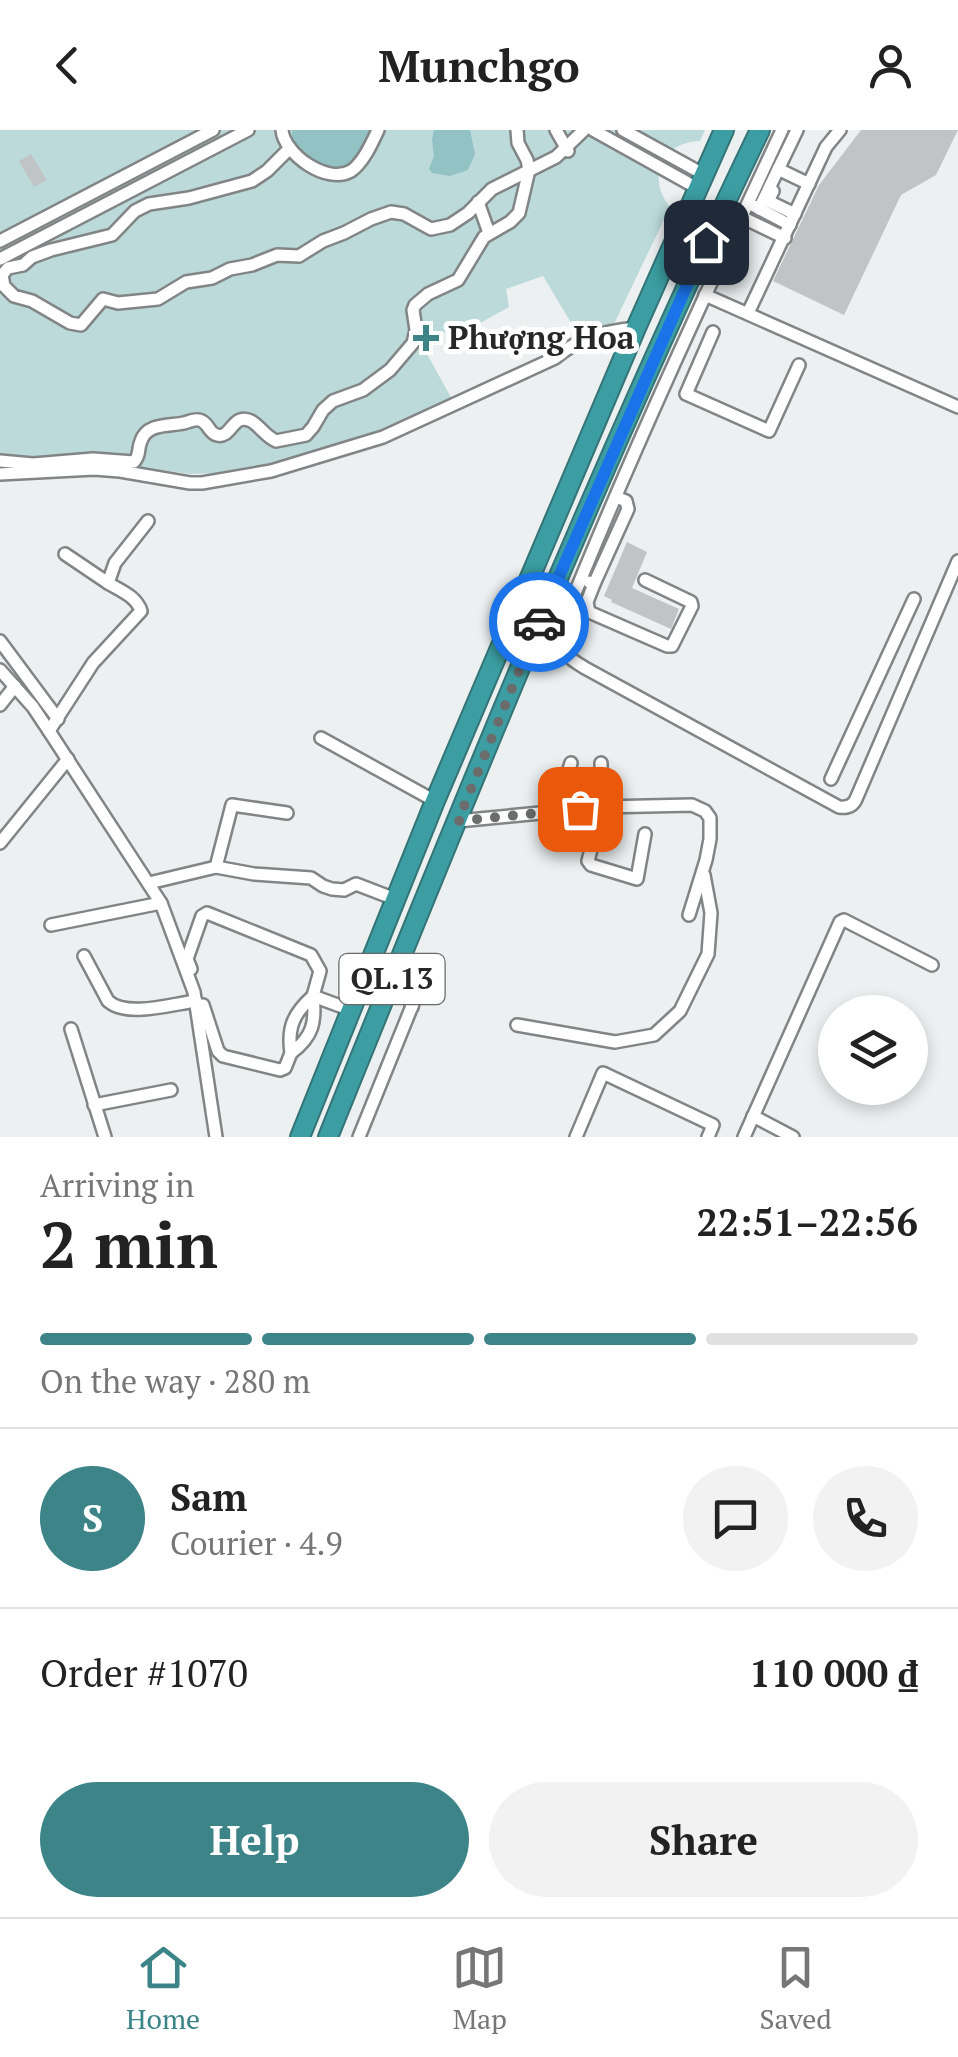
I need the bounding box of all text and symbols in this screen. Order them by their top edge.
text: Munchgo [378,35,580,95]
icon: back [40,38,95,93]
icon: person [863,38,918,93]
pin [664,200,749,285]
icon: home [679,215,734,270]
place label: Phượng Hoa [448,316,635,358]
marker: Phượng Hoa [413,325,439,351]
courier [489,572,589,672]
icon: car [512,595,567,650]
pin [538,767,623,852]
icon: bag [553,782,608,837]
road number: QL.13 [340,954,444,1004]
map controls [818,995,928,1105]
button: layers [818,995,928,1105]
text: Arriving in [40,1164,194,1206]
text: 22:51–22:56 [696,1197,918,1247]
text: 2 min [40,1200,218,1287]
text: On the way · 280 m [40,1360,310,1402]
button: chat [683,1466,788,1571]
button: phone [813,1466,918,1571]
text: Sam [170,1472,247,1522]
text: S [82,1493,103,1543]
text: Courier · 4.9 [170,1522,342,1564]
text: Order #1070 [40,1648,248,1698]
text: 110 000 ₫ [749,1648,918,1698]
button: Help [40,1782,469,1897]
button: Share [489,1782,918,1897]
tab: Home [126,1940,200,2037]
tab: Map [452,1940,507,2037]
tab: Saved [759,1940,832,2037]

